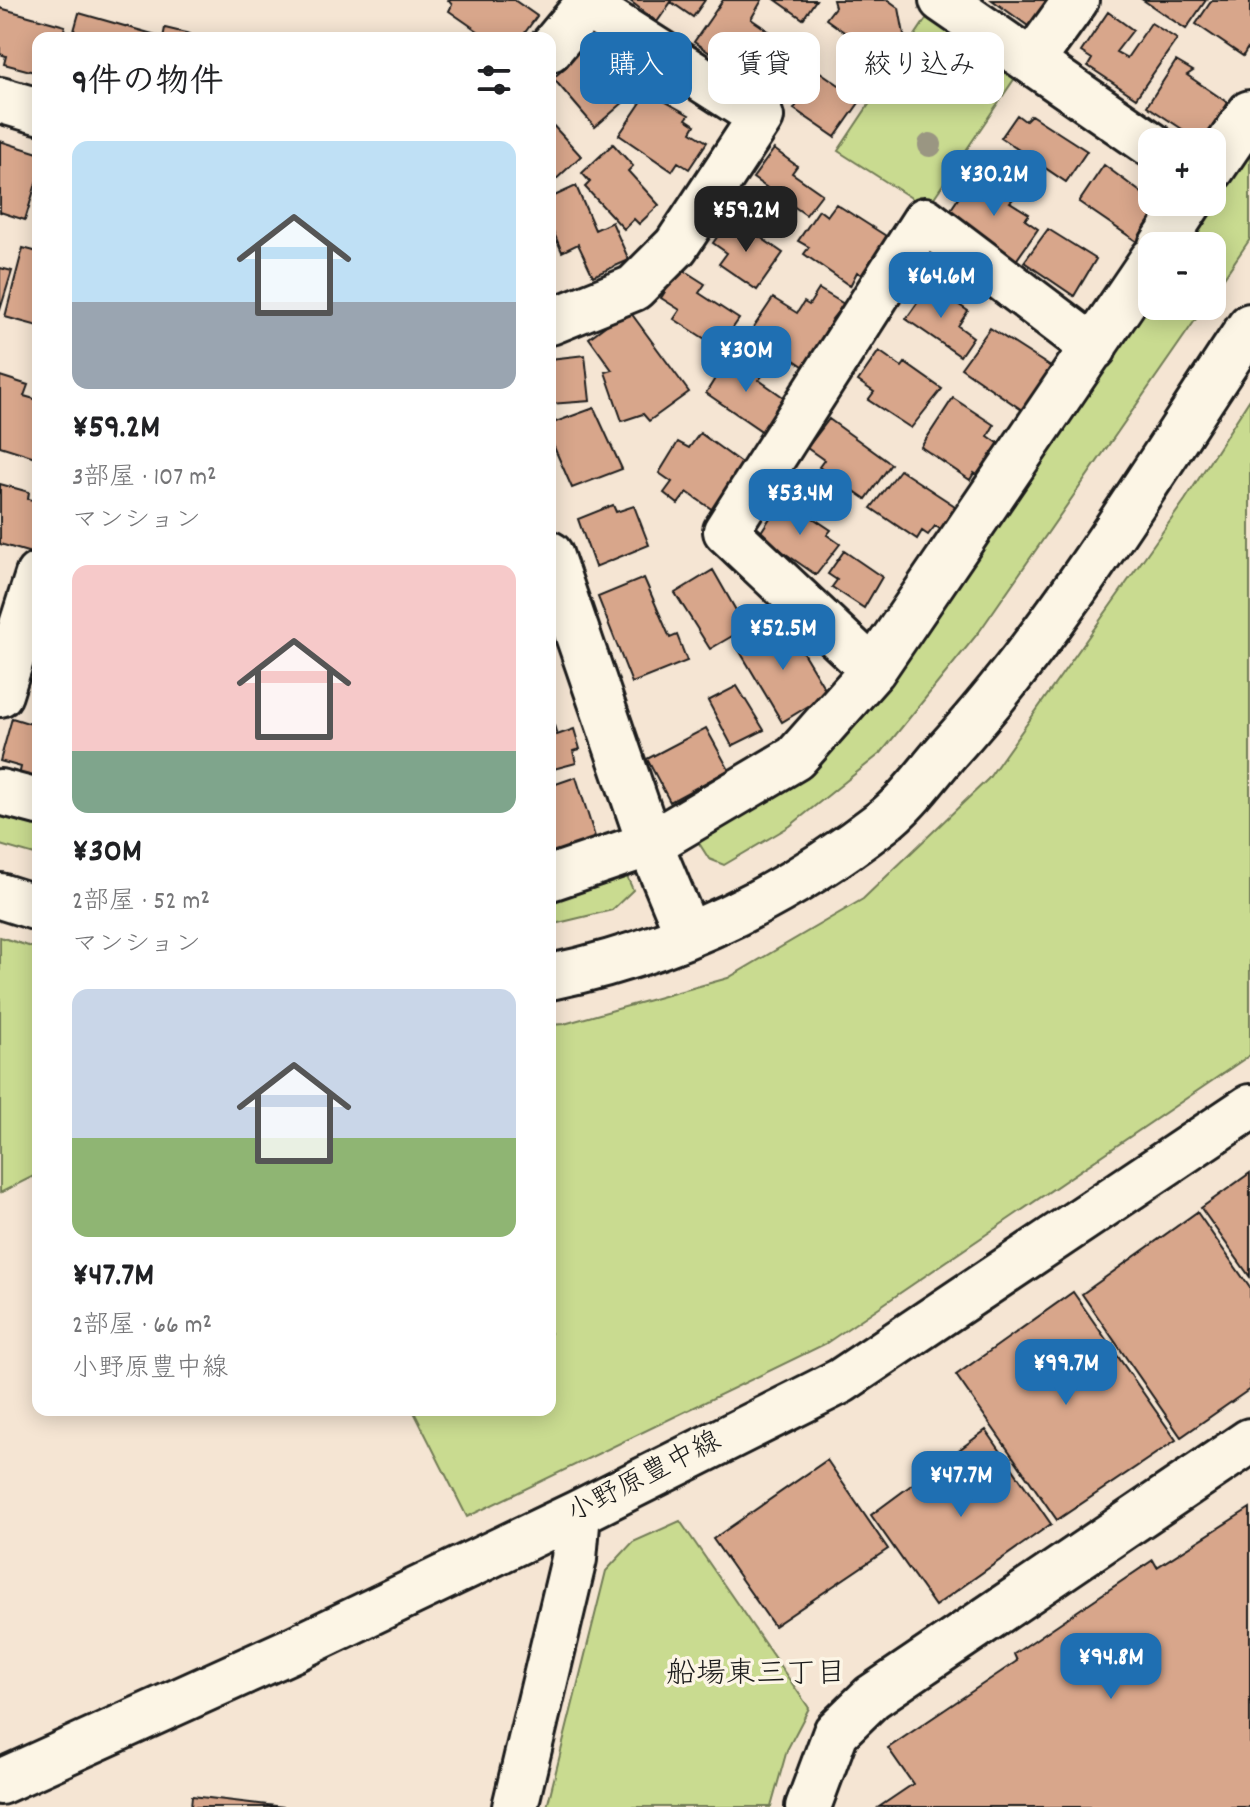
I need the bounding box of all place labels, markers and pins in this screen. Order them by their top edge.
pin: ¥30.2M [929,150,1059,218]
pin: ¥59.2M [681,186,811,254]
pin: ¥64.6M [876,252,1006,320]
pin: ¥30M [699,326,793,394]
pin: ¥53.4M [735,469,865,537]
pin: ¥52.5M [718,604,848,672]
pin: ¥99.7M [1001,1339,1131,1407]
pin: ¥47.7M [896,1451,1026,1519]
pin: ¥94.8M [1046,1633,1176,1701]

